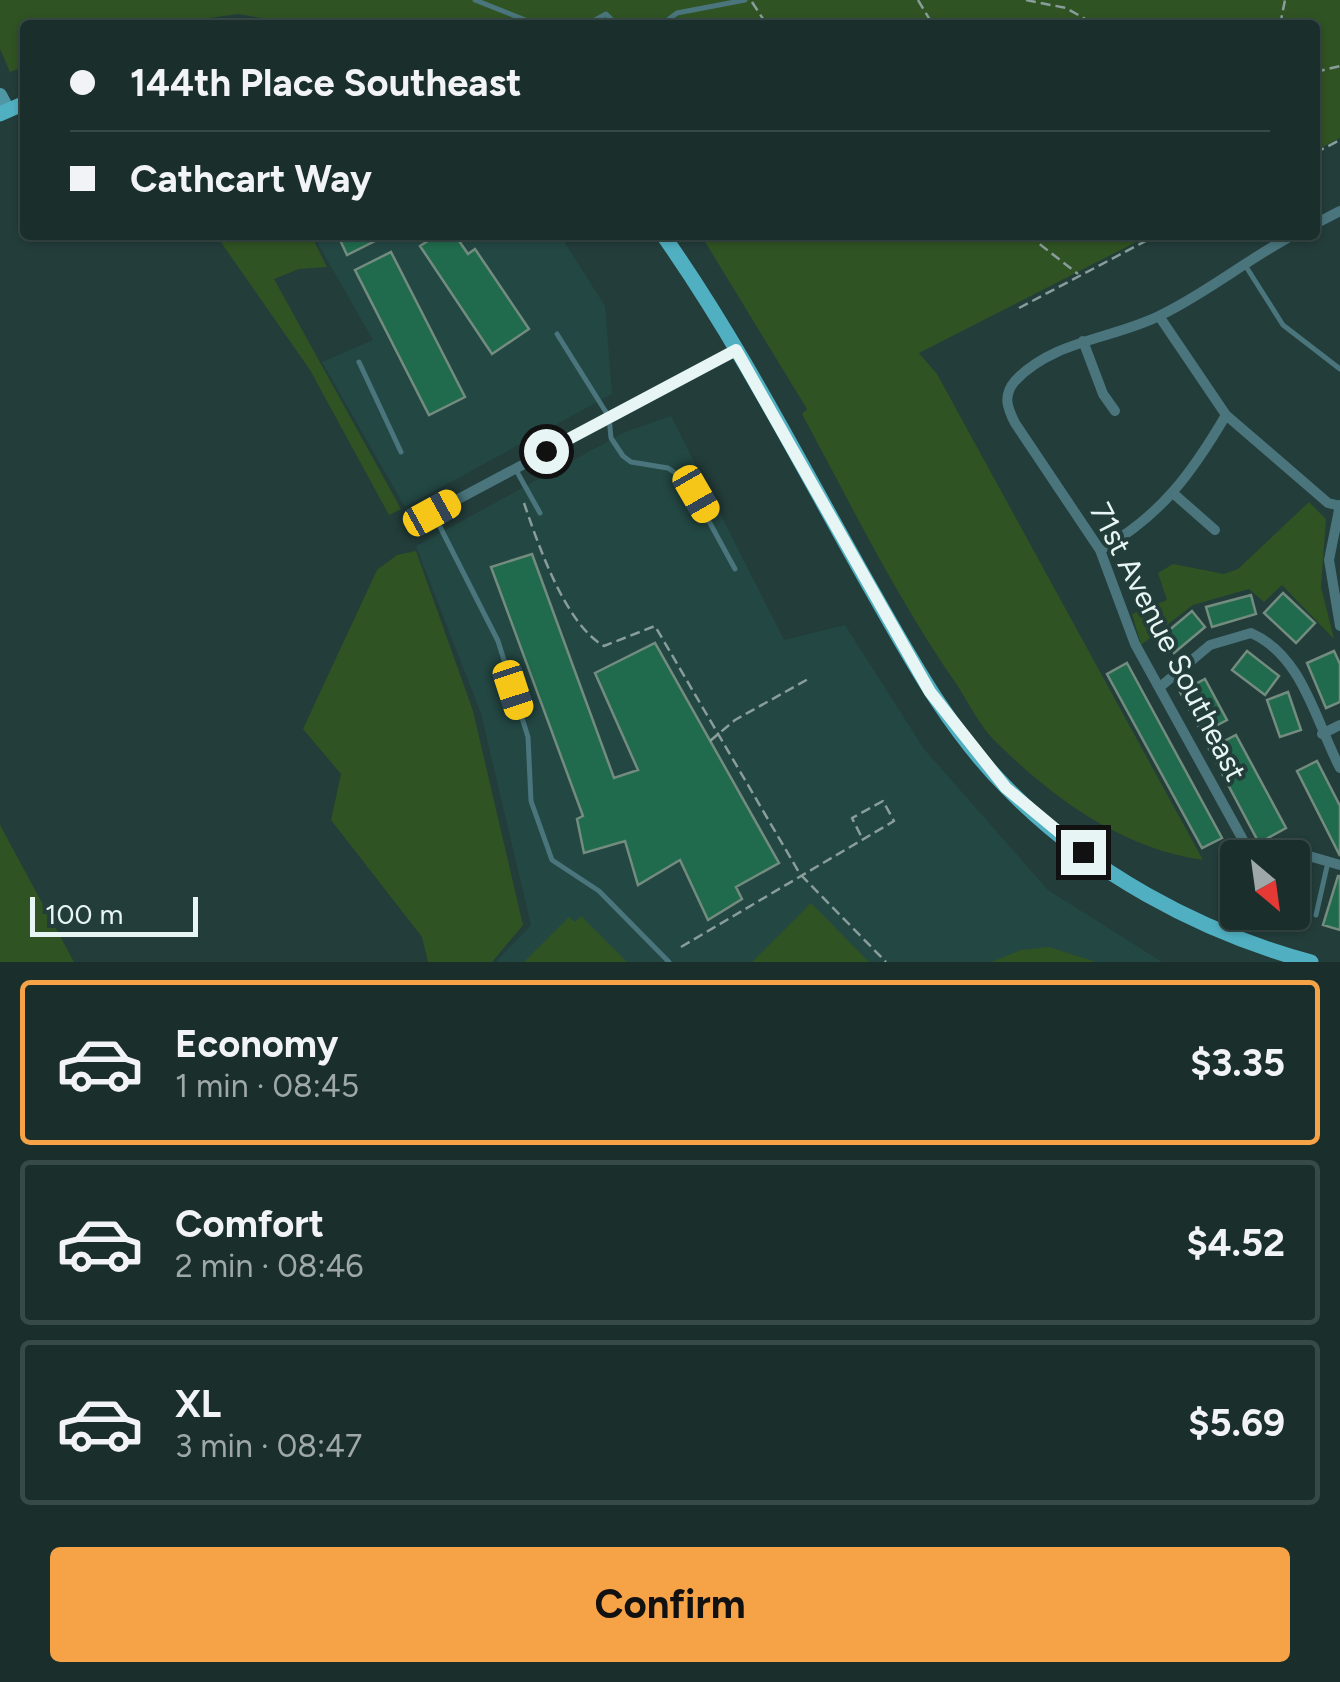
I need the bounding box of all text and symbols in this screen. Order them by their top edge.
text: 144th Place Southeast [130,60,521,106]
text: Cathcart Way [130,156,372,202]
route start [524,429,569,474]
car [668,461,724,527]
car [398,485,466,541]
street label: 71st Avenue Southeast [1082,496,1255,787]
car [489,657,537,723]
route end [1061,830,1106,875]
north arrow [1220,840,1310,930]
map controls [1220,840,1310,930]
scale bar [30,892,198,936]
text: 100 m [45,897,123,931]
icon: car [55,1018,145,1108]
text: Economy [175,1021,338,1067]
text: $3.35 [1190,1040,1285,1086]
text: 1 min · 08:45 [175,1067,359,1105]
icon: car [55,1198,145,1288]
text: Comfort [175,1201,324,1247]
text: $4.52 [1186,1220,1285,1266]
text: 2 min · 08:46 [175,1247,363,1285]
icon: car [55,1378,145,1468]
text: XL [175,1381,221,1427]
text: $5.69 [1188,1400,1285,1446]
text: 3 min · 08:47 [175,1427,362,1465]
button: Confirm [50,1547,1290,1662]

